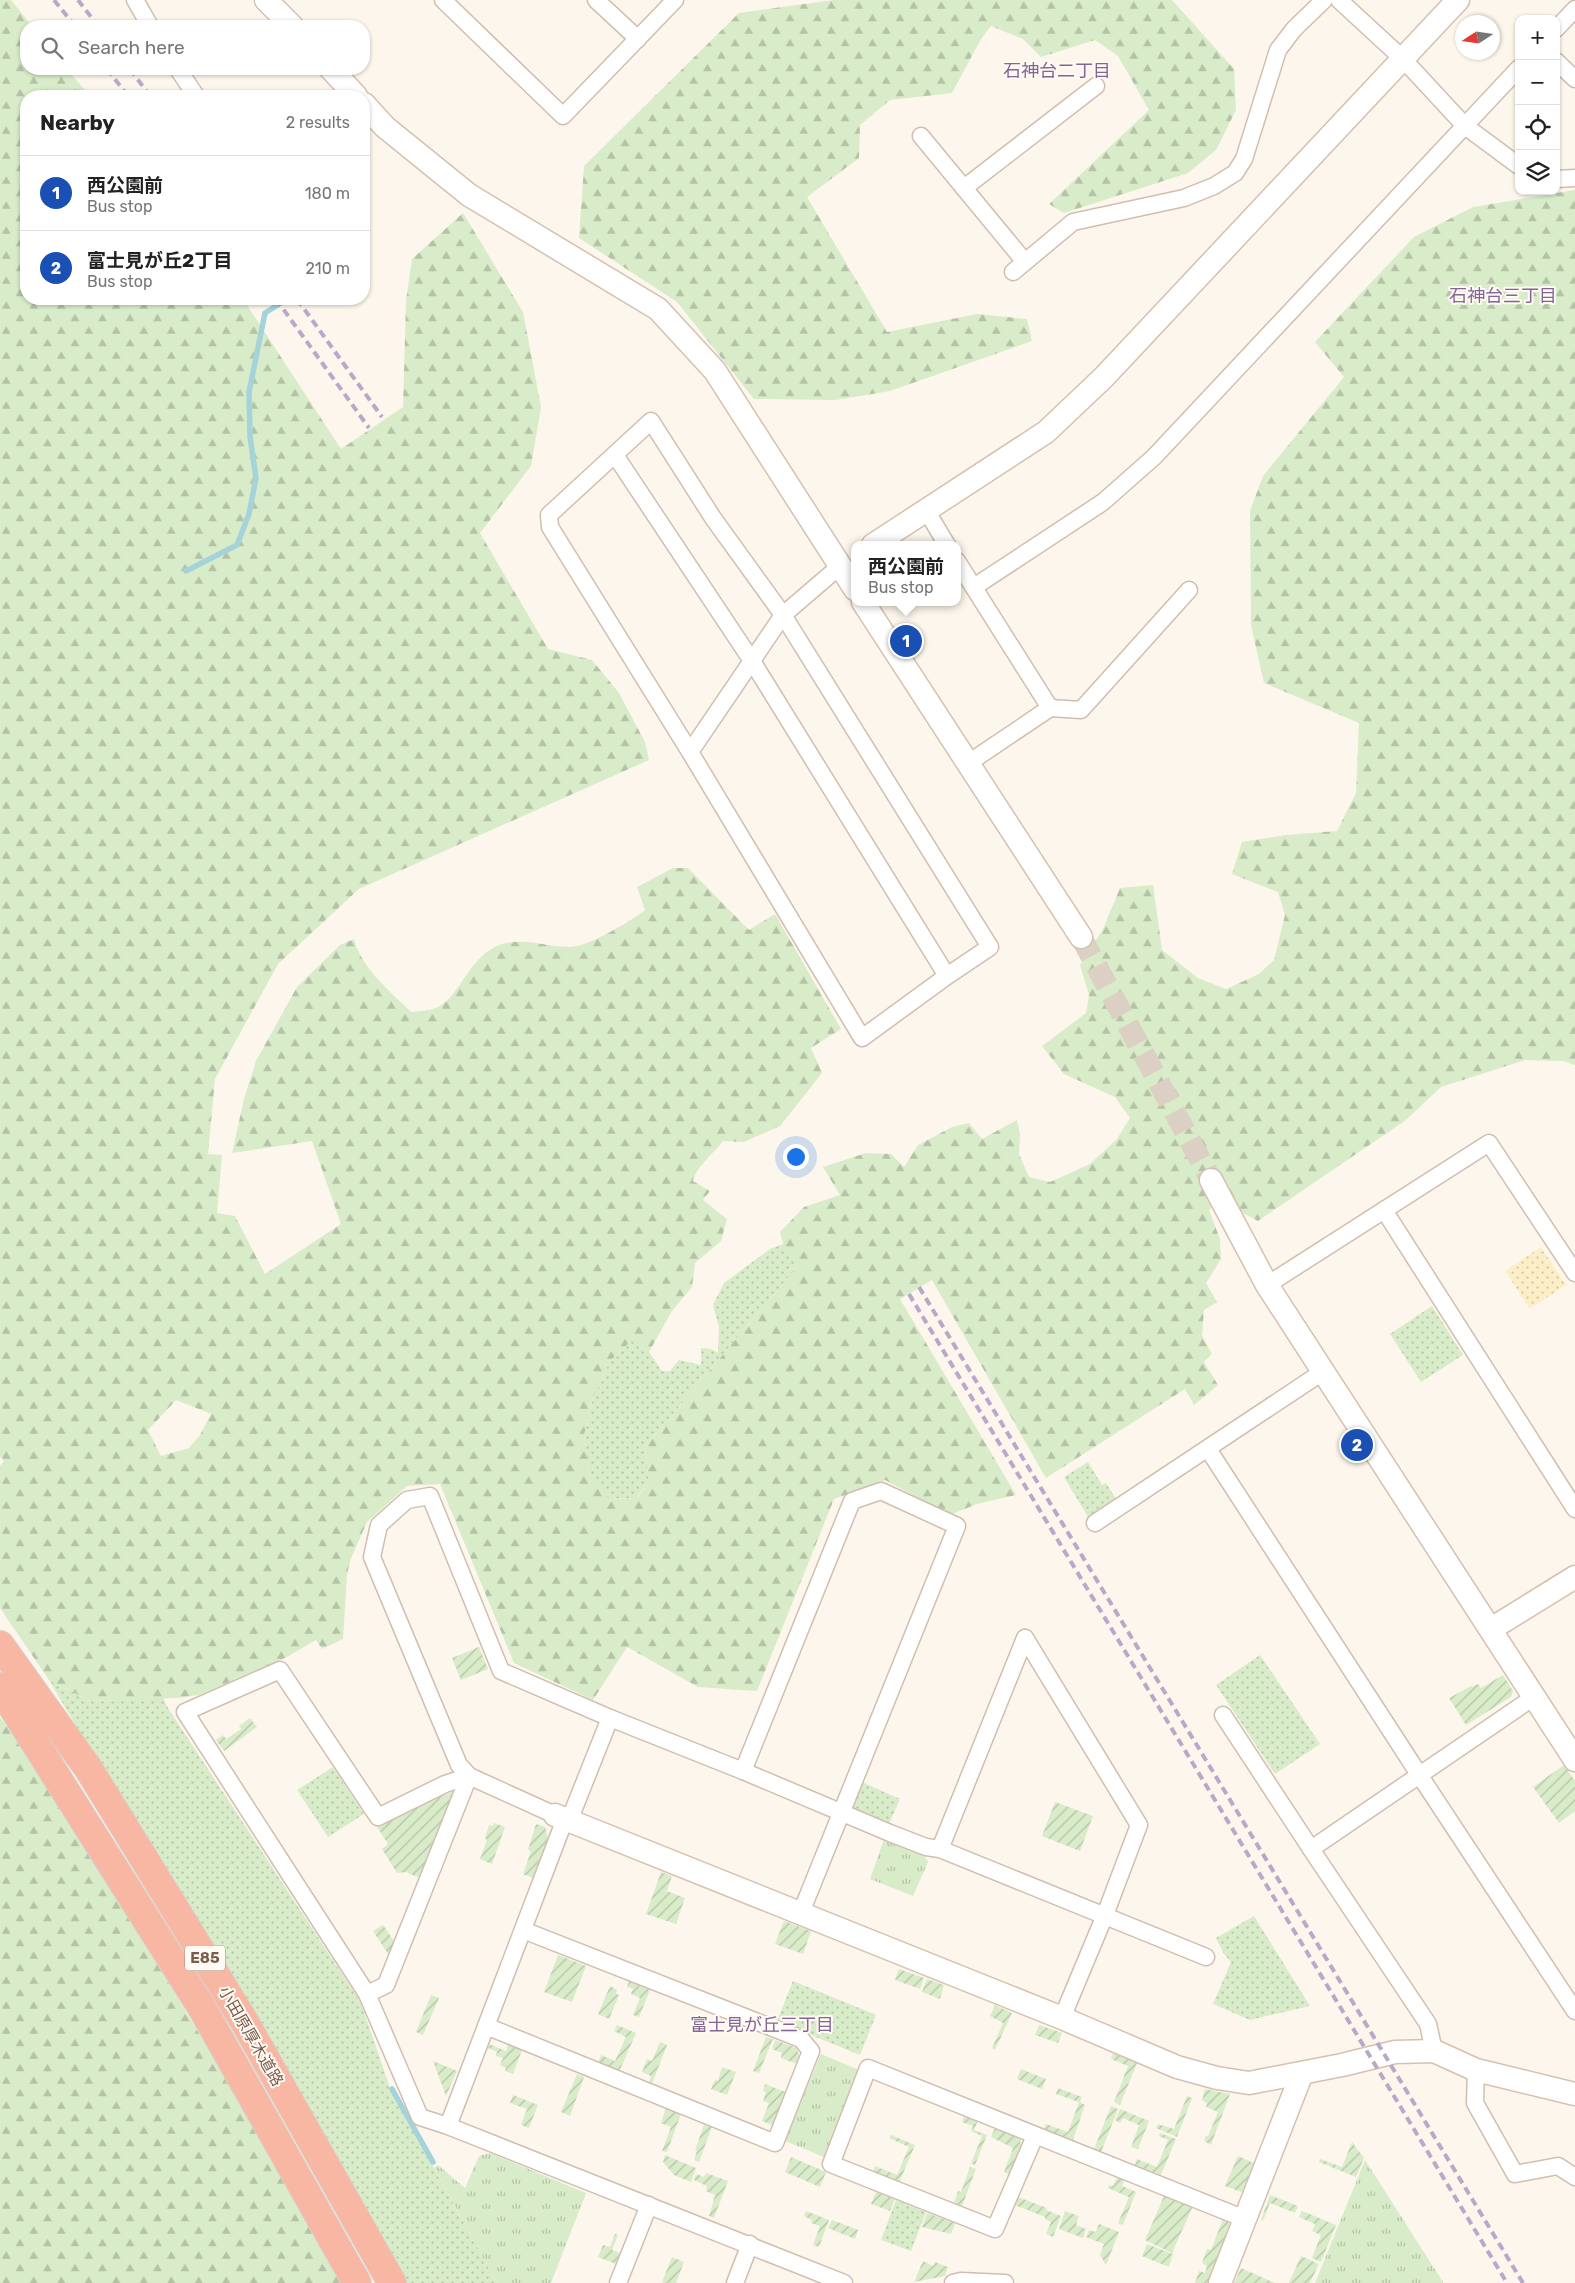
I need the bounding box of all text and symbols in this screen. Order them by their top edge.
north arrow [1455,15,1500,60]
map controls [1515,15,1560,195]
button: + [1515,15,1560,60]
search box [20,20,370,75]
icon: search [38,34,66,62]
text: Search here [78,36,185,59]
district label: 石神台二丁目 [1003,60,1111,82]
button: − [1515,60,1560,105]
button: locate [1515,105,1560,150]
text: Nearby [40,110,115,135]
text: 2 results [286,113,350,132]
button: layers [1515,150,1560,195]
text: 西公園前 [87,174,163,197]
text: 1 [52,184,60,203]
text: 180 m [305,184,350,203]
text: Bus stop [87,197,153,216]
text: 富士見が丘2丁目 [87,249,232,272]
text: 2 [51,259,61,278]
text: 210 m [305,259,350,278]
text: Bus stop [87,272,153,291]
district label: 石神台三丁目 [1449,285,1557,307]
popup [851,541,961,606]
text: 西公園前 [868,555,944,578]
text: Bus stop [868,578,934,597]
pin: 1 [890,622,922,660]
your location [783,1144,809,1170]
pin: 2 [1341,1426,1373,1464]
road number: E85 [185,1946,225,1970]
street label: 小田原厚木道路 [215,1983,287,2089]
district label: 富士見が丘三丁目 [690,2014,834,2036]

